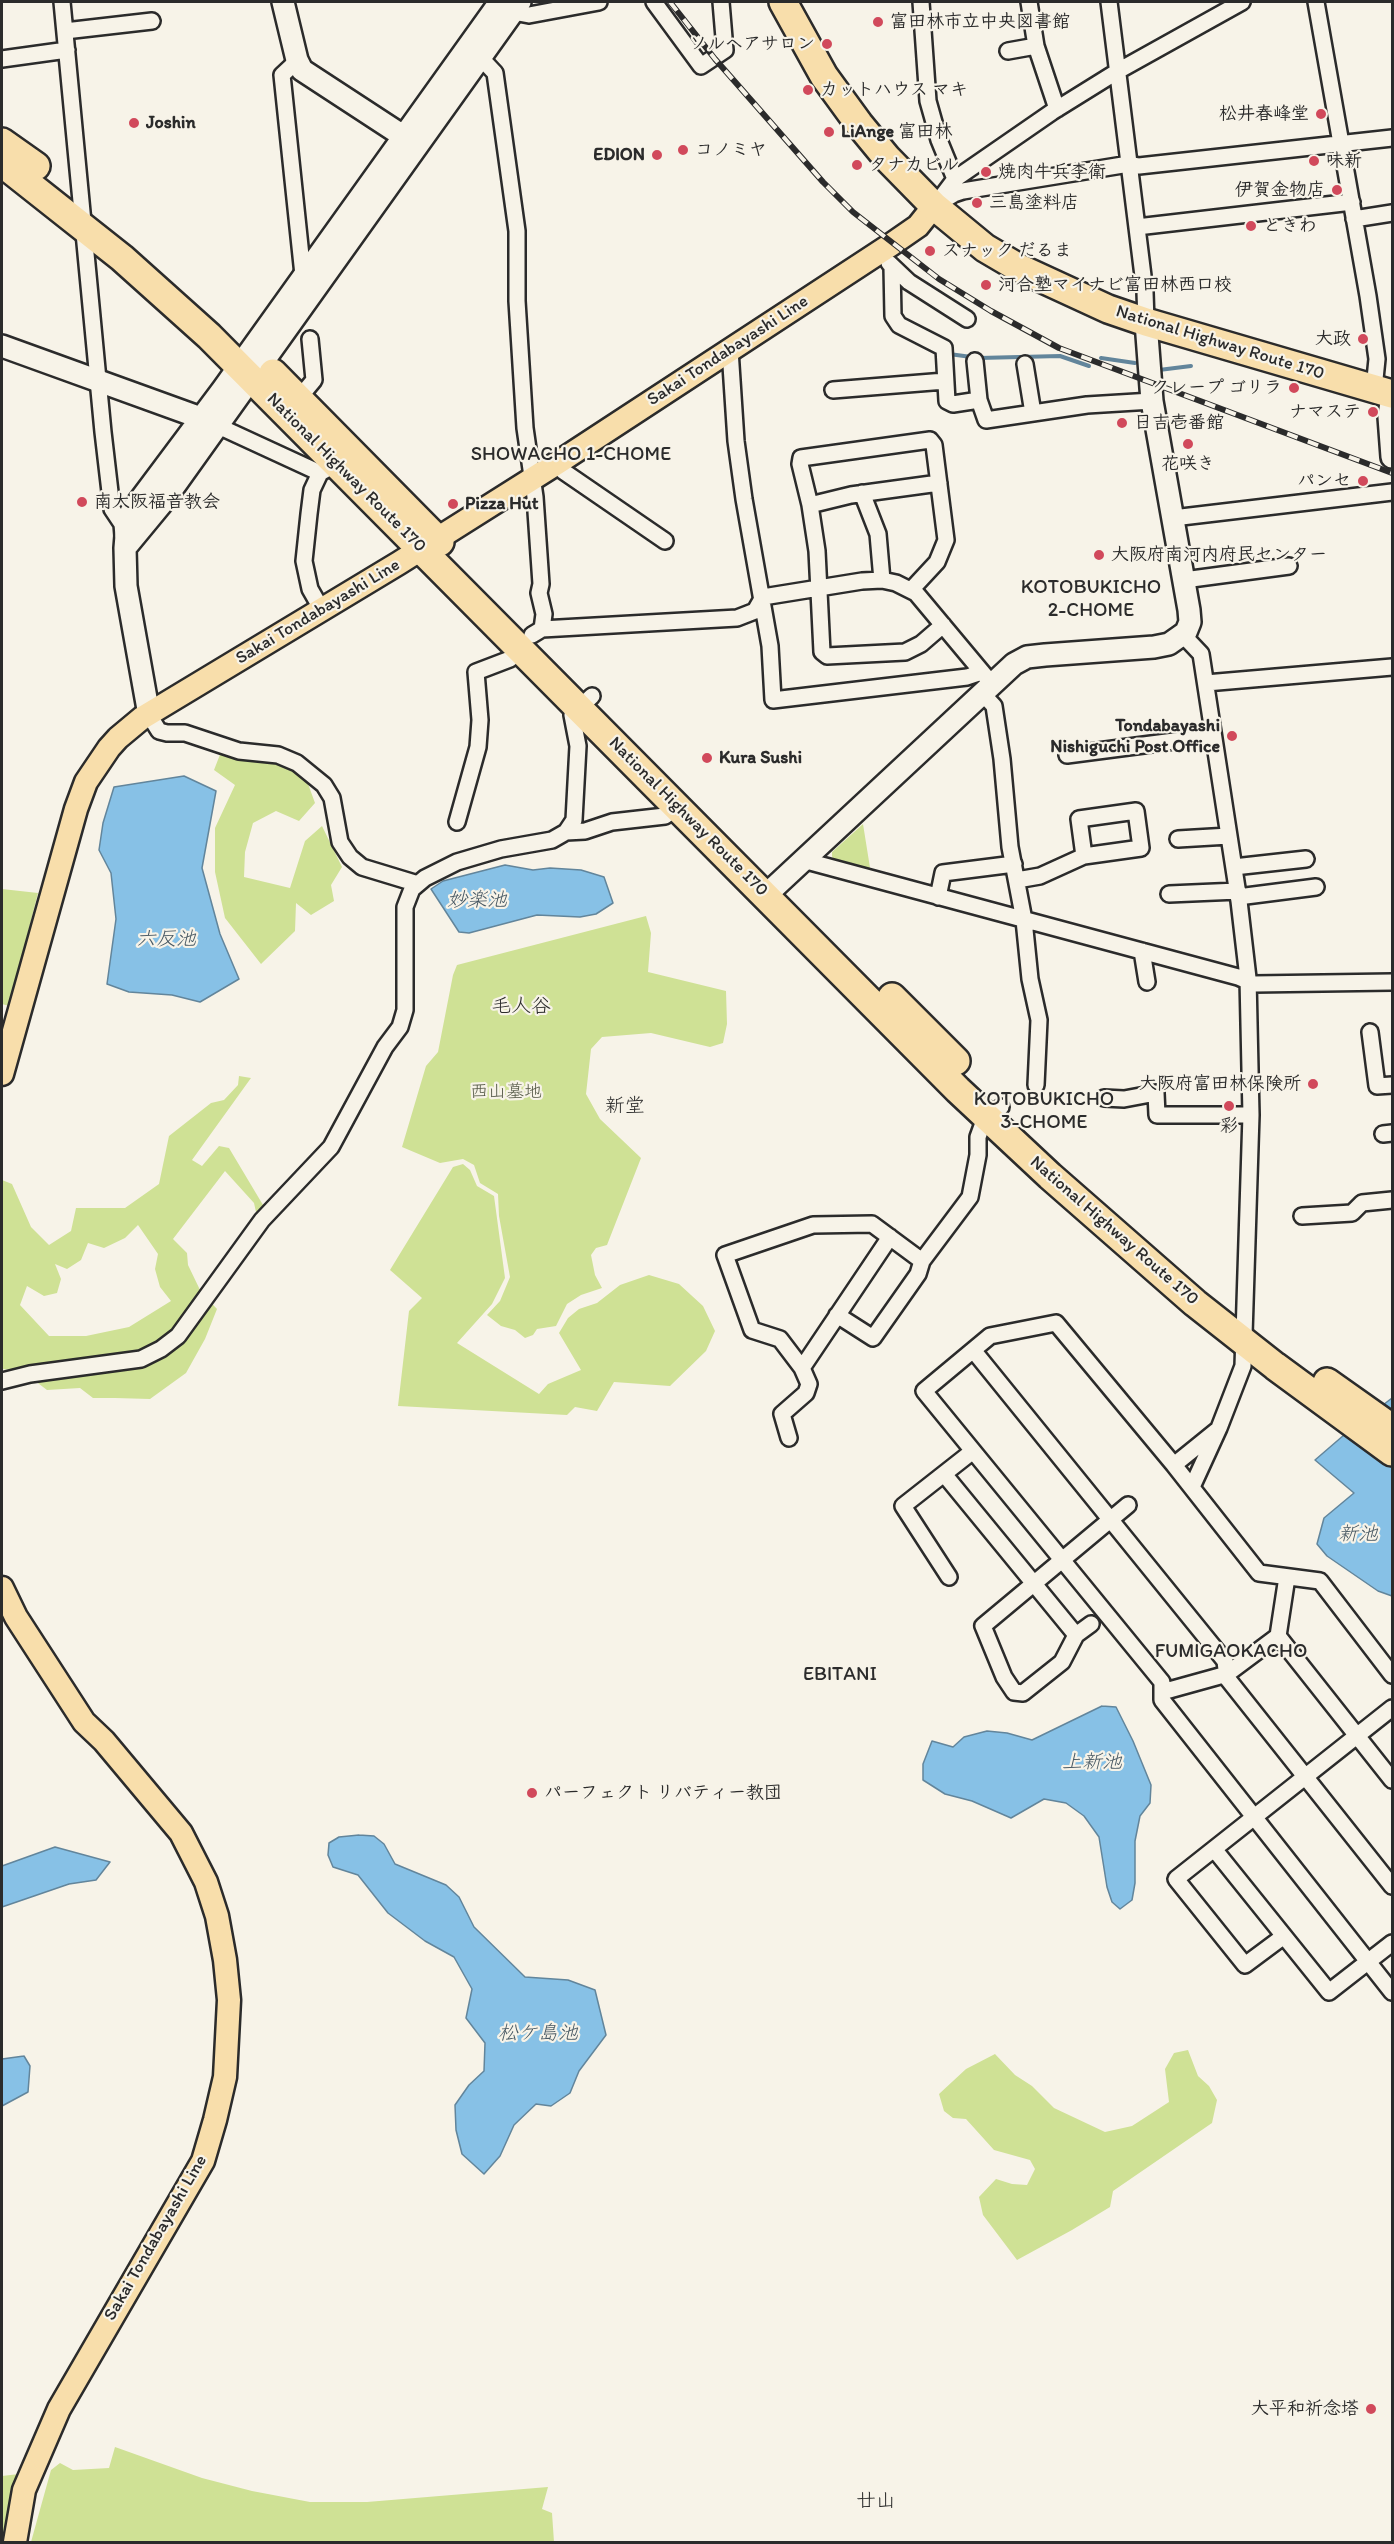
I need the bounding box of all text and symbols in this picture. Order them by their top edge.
place label: 富田林市立中央図書館 [890,11,1070,33]
marker: 富田林市立中央図書館 [871,15,885,29]
place label: ソルヘアサロン [689,33,815,55]
marker: ソルヘアサロン [820,37,834,51]
place label: カットハウス マキ [820,79,968,101]
marker: カットハウス マキ [801,83,815,97]
place label: 松井春峰堂 [1219,103,1309,125]
marker: 松井春峰堂 [1314,107,1328,121]
place label: Joshin [146,112,196,134]
marker: Joshin [127,116,141,130]
place label: LiAnge 富田林 [841,121,952,143]
marker: LiAnge 富田林 [822,125,836,139]
place label: コノミヤ [695,139,767,161]
marker: コノミヤ [676,143,690,157]
place label: EDION [593,144,645,166]
marker: EDION [650,148,664,162]
place label: 味新 [1326,150,1362,172]
place label: タナカビル [869,154,959,176]
marker: 味新 [1307,154,1321,168]
marker: タナカビル [850,158,864,172]
place label: 焼肉牛兵李衛 [998,161,1106,183]
marker: 焼肉牛兵李衛 [979,165,993,179]
place label: 伊賀金物店 [1235,179,1325,201]
marker: 伊賀金物店 [1330,183,1344,197]
place label: 三島塗料店 [989,192,1079,214]
marker: 三島塗料店 [970,196,984,210]
place label: ときわ [1263,215,1317,237]
marker: ときわ [1244,219,1258,233]
place label: スナック だるま [942,240,1072,262]
marker: スナック だるま [923,244,937,258]
place label: 河合塾マイナビ富田林西口校 [998,274,1232,296]
marker: 河合塾マイナビ富田林西口校 [979,278,993,292]
street label: Sakai Tondabayashi Line [643,291,813,411]
street label: National Highway Route 170 [1113,301,1327,385]
place label: 大政 [1315,328,1351,350]
marker: 大政 [1356,332,1370,346]
place label: クレープ ゴリラ [1151,377,1282,399]
marker: クレープ ゴリラ [1287,381,1301,395]
street label: National Highway Route 170 [262,389,430,557]
place label: ナマステ [1289,401,1361,423]
marker: ナマステ [1366,405,1380,419]
place label: 日吉壱番館 [1134,412,1224,434]
marker: 日吉壱番館 [1115,416,1129,430]
marker: 花咲き [1181,437,1195,451]
district label: SHOWACHO 1-CHOME [459,443,683,467]
place label: 花咲き [1161,453,1215,475]
place label: パンセ [1297,470,1351,492]
marker: パンセ [1356,474,1370,488]
place label: 南大阪福音教会 [94,491,220,513]
place label: Pizza Hut [465,493,539,515]
marker: 南大阪福音教会 [75,495,89,509]
marker: Pizza Hut [446,497,460,511]
place label: 大阪府南河内府民センター [1111,544,1327,566]
marker: 大阪府南河内府民センター [1092,548,1106,562]
street label: Sakai Tondabayashi Line [232,554,404,670]
district label: KOTOBUKICHO 2-CHOME [1013,576,1169,623]
place label: Tondabayashi Nishiguchi Post Office [1050,715,1220,758]
marker: Tondabayashi Nishiguchi Post Office [1225,729,1239,743]
street label: National Highway Route 170 [604,733,772,901]
place label: Kura Sushi [719,747,802,769]
marker: Kura Sushi [700,751,714,765]
water label: 妙楽池 [447,889,507,913]
water label: 六反池 [136,928,196,952]
district label: 毛人谷 [491,995,551,1019]
place label: 大阪府富田林保険所 [1139,1073,1301,1095]
marker: 大阪府富田林保険所 [1306,1077,1320,1091]
park label: 西山墓地 [470,1081,542,1103]
district label: KOTOBUKICHO 3-CHOME [966,1088,1122,1135]
district label: 新堂 [605,1095,645,1119]
marker: 彩 [1222,1099,1236,1113]
place label: 彩 [1220,1115,1238,1137]
street label: National Highway Route 170 [1025,1152,1203,1310]
water label: 新池 [1338,1523,1378,1547]
district label: FUMIGAOKACHO [1146,1640,1316,1664]
district label: EBITANI [798,1663,882,1687]
water label: 上新池 [1062,1751,1122,1775]
place label: パーフェクト リバティー教団 [544,1782,782,1804]
marker: パーフェクト リバティー教団 [525,1786,539,1800]
water label: 松ケ島池 [498,2022,578,2046]
street label: Sakai Tondabayashi Line [100,2151,212,2325]
place label: 大平和祈念塔 [1251,2398,1359,2420]
marker: 大平和祈念塔 [1364,2402,1378,2416]
district label: 廿山 [856,2490,896,2514]

